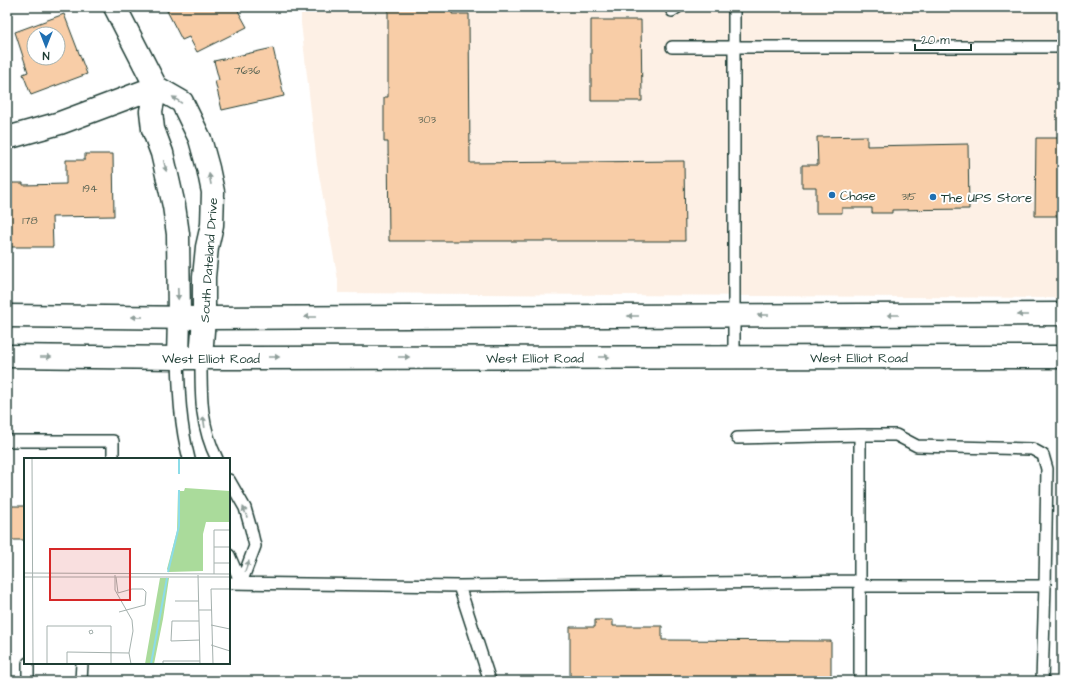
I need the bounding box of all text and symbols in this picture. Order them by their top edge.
north arrow [26,26,66,66]
scale bar [915,26,971,52]
text: 20 m [921,32,950,49]
text: N [42,48,49,63]
house number: 7636 [234,63,260,78]
one-way arrow [172,96,183,104]
house number: 303 [418,112,436,127]
one-way arrow [162,160,168,172]
one-way arrow [207,173,213,185]
house number: 194 [82,181,98,196]
place label: Chase [840,187,876,205]
house number: 315 [902,189,917,204]
place label: The UPS Store [941,189,1032,207]
marker: Chase [827,190,837,200]
marker: The UPS Store [928,192,938,202]
street label: South Dateland Drive [196,197,222,323]
house number: 178 [22,213,38,228]
one-way arrow [175,288,181,301]
one-way arrow [1017,311,1029,318]
one-way arrow [756,312,769,318]
one-way arrow [886,312,899,318]
one-way arrow [626,313,639,319]
one-way arrow [130,314,143,320]
one-way arrow [303,314,316,320]
street label: West Elliot Road [810,349,908,367]
street label: West Elliot Road [162,350,260,368]
street label: West Elliot Road [486,350,584,368]
one-way arrow [40,354,53,360]
one-way arrow [268,354,281,360]
one-way arrow [398,354,411,360]
one-way arrow [598,354,611,360]
one-way arrow [201,416,207,429]
inset map [24,458,230,664]
one-way arrow [242,505,248,517]
one-way arrow [245,559,251,571]

